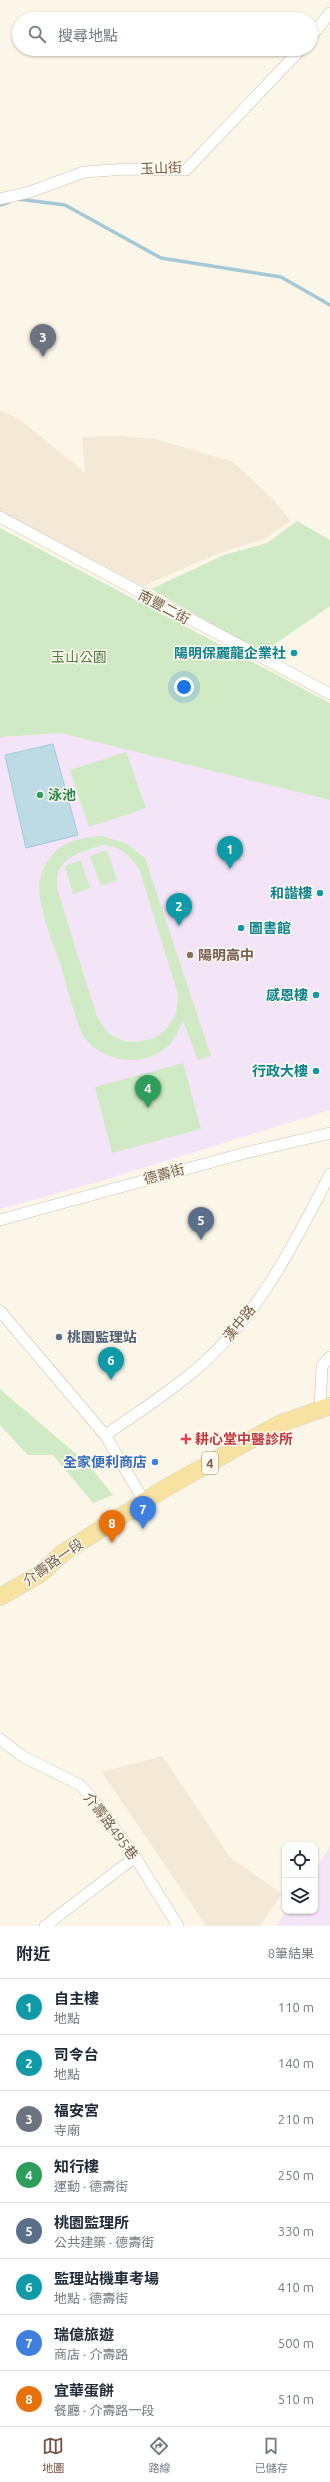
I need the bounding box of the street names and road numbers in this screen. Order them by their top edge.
street label: 玉山街 [140,159,182,177]
street label: 南豐二街 [136,587,192,627]
street label: 德壽街 [142,1161,186,1187]
street label: 漢中路 [220,1302,258,1344]
road number: 4 [202,1452,218,1474]
street label: 介壽路一段 [20,1535,86,1589]
street label: 介壽路495巷 [81,1789,141,1863]

